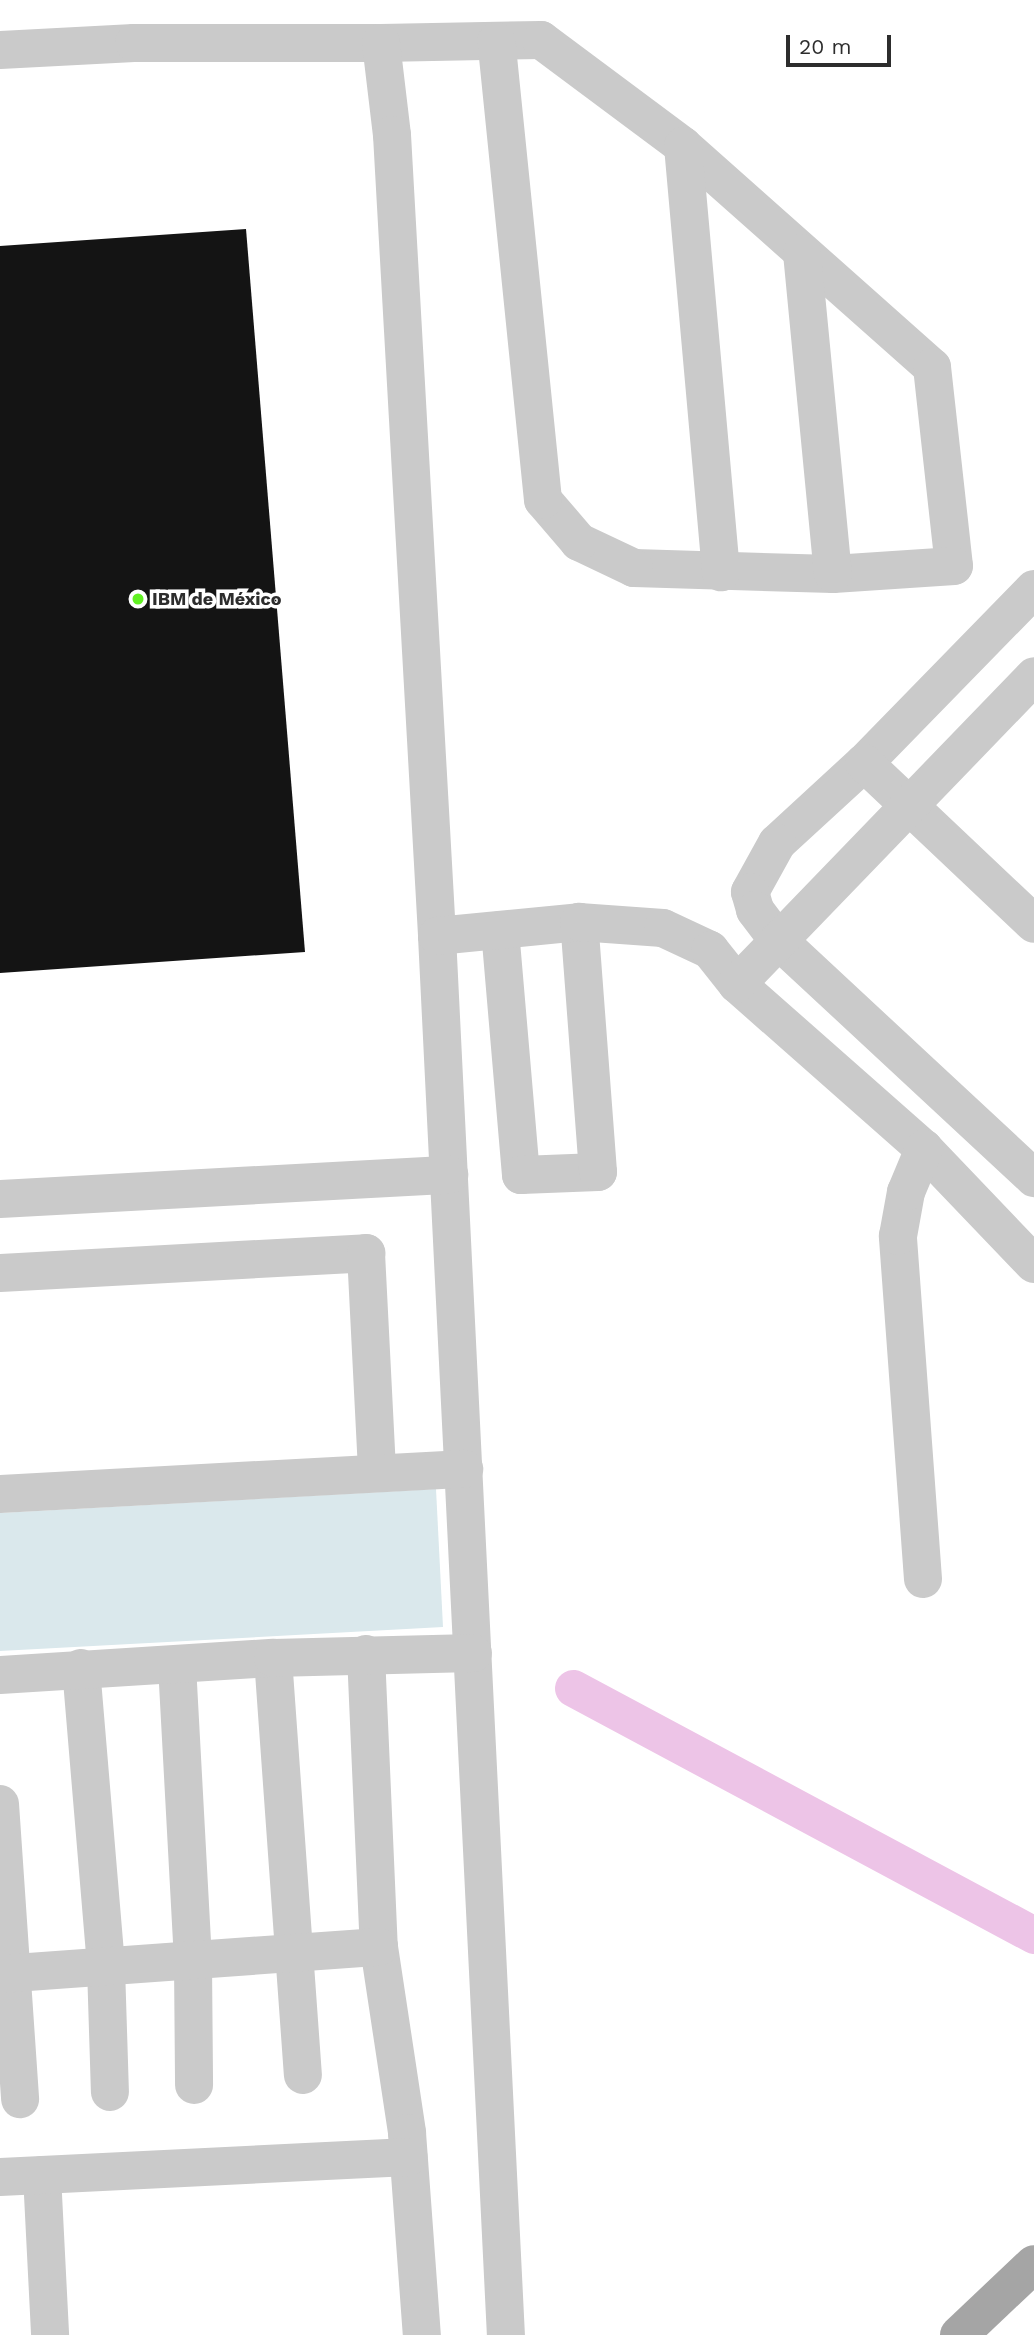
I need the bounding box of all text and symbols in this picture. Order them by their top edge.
scale bar [789,21,894,65]
text: 20 m [799,34,851,59]
place label: IBM de México [152,588,282,610]
marker: IBM de México [130,591,146,607]

